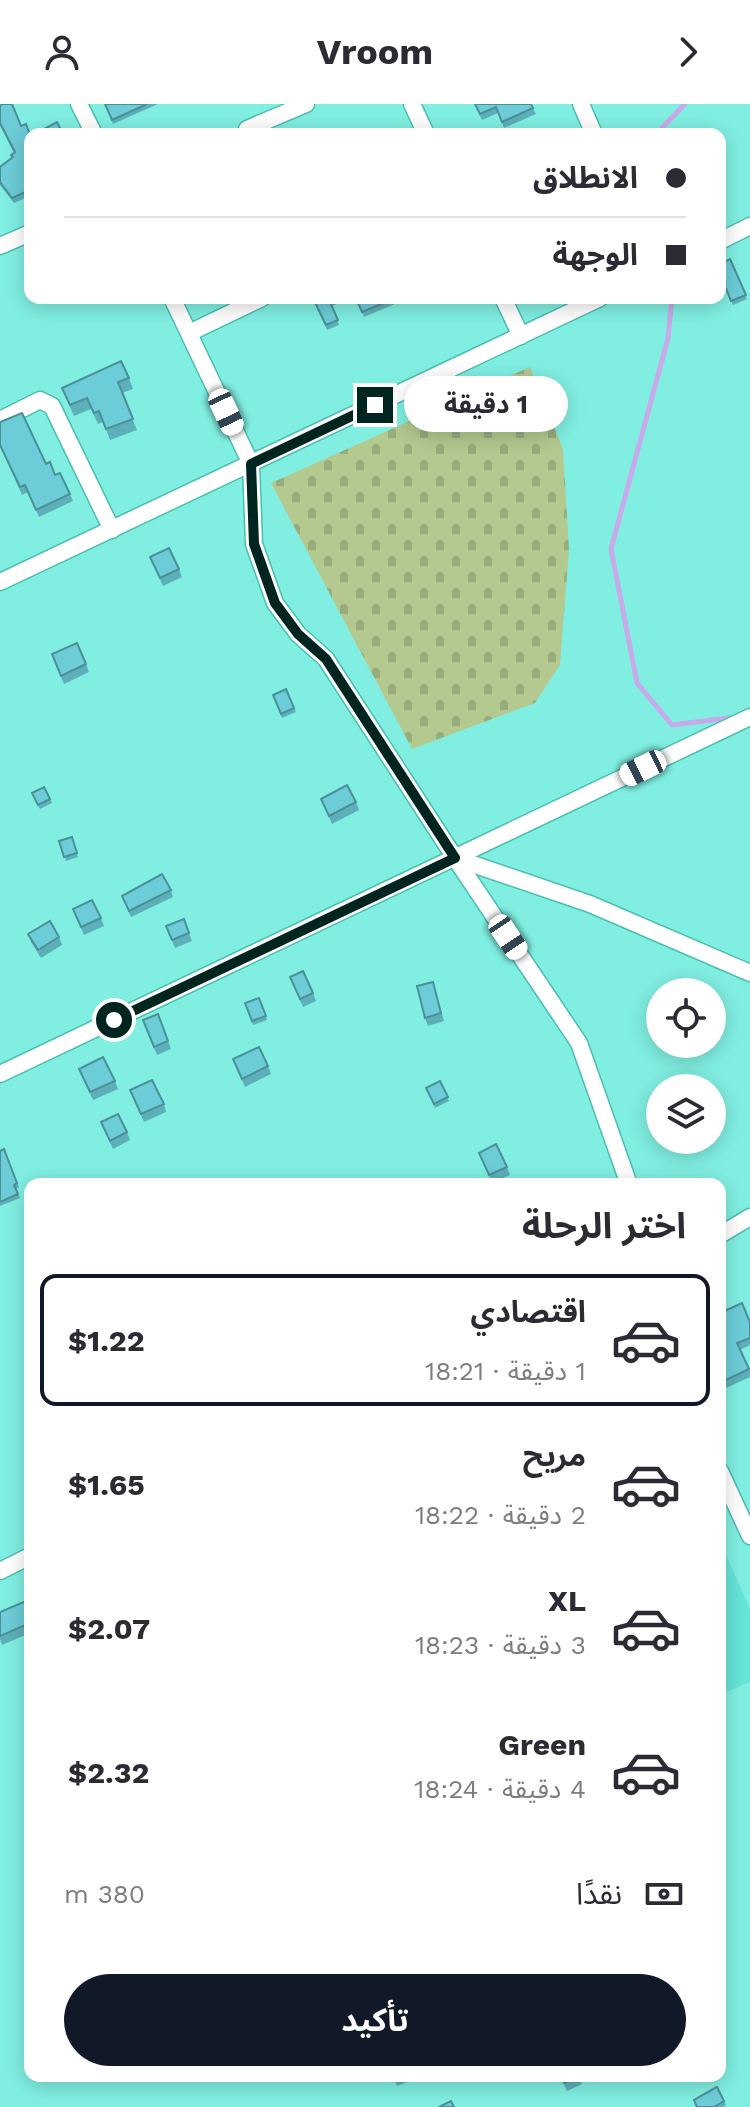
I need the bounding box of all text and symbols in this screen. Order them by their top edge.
icon: person [40,30,84,74]
icon: forward [666,30,710,74]
text: Vroom [317,31,433,73]
text: الانطلاق [533,160,638,195]
text: الوجهة [553,237,638,272]
callout: 1 دقيقة [403,377,567,433]
car [205,385,247,439]
route end [357,387,393,423]
text: 1 دقيقة [444,389,528,419]
car [616,747,670,789]
car [485,910,531,964]
map controls [646,978,726,1154]
button: locate [646,978,726,1058]
route start [96,1002,132,1038]
button: layers [646,1074,726,1154]
text: اختر الرحلة [522,1205,686,1247]
text: اقتصادي [471,1294,586,1329]
icon: car [610,1304,682,1376]
text: $1.22 [68,1323,145,1358]
text: 1 دقيقة · 18:21 [425,1356,586,1386]
text: مريح [523,1438,586,1473]
icon: car [610,1448,682,1520]
text: $1.65 [68,1467,145,1502]
text: 2 دقيقة · 18:22 [415,1500,586,1530]
text: XL [548,1583,586,1618]
icon: car [610,1592,682,1664]
text: $2.07 [68,1611,150,1646]
text: 3 دقيقة · 18:23 [415,1630,586,1660]
text: Green [498,1727,586,1762]
icon: car [610,1736,682,1808]
text: $2.32 [68,1755,149,1790]
text: 4 دقيقة · 18:24 [414,1774,586,1804]
icon: cash [642,1872,686,1916]
text: نقدًا [576,1876,622,1911]
text: 380 m [64,1879,145,1909]
button: تأكيد [64,1974,686,2066]

